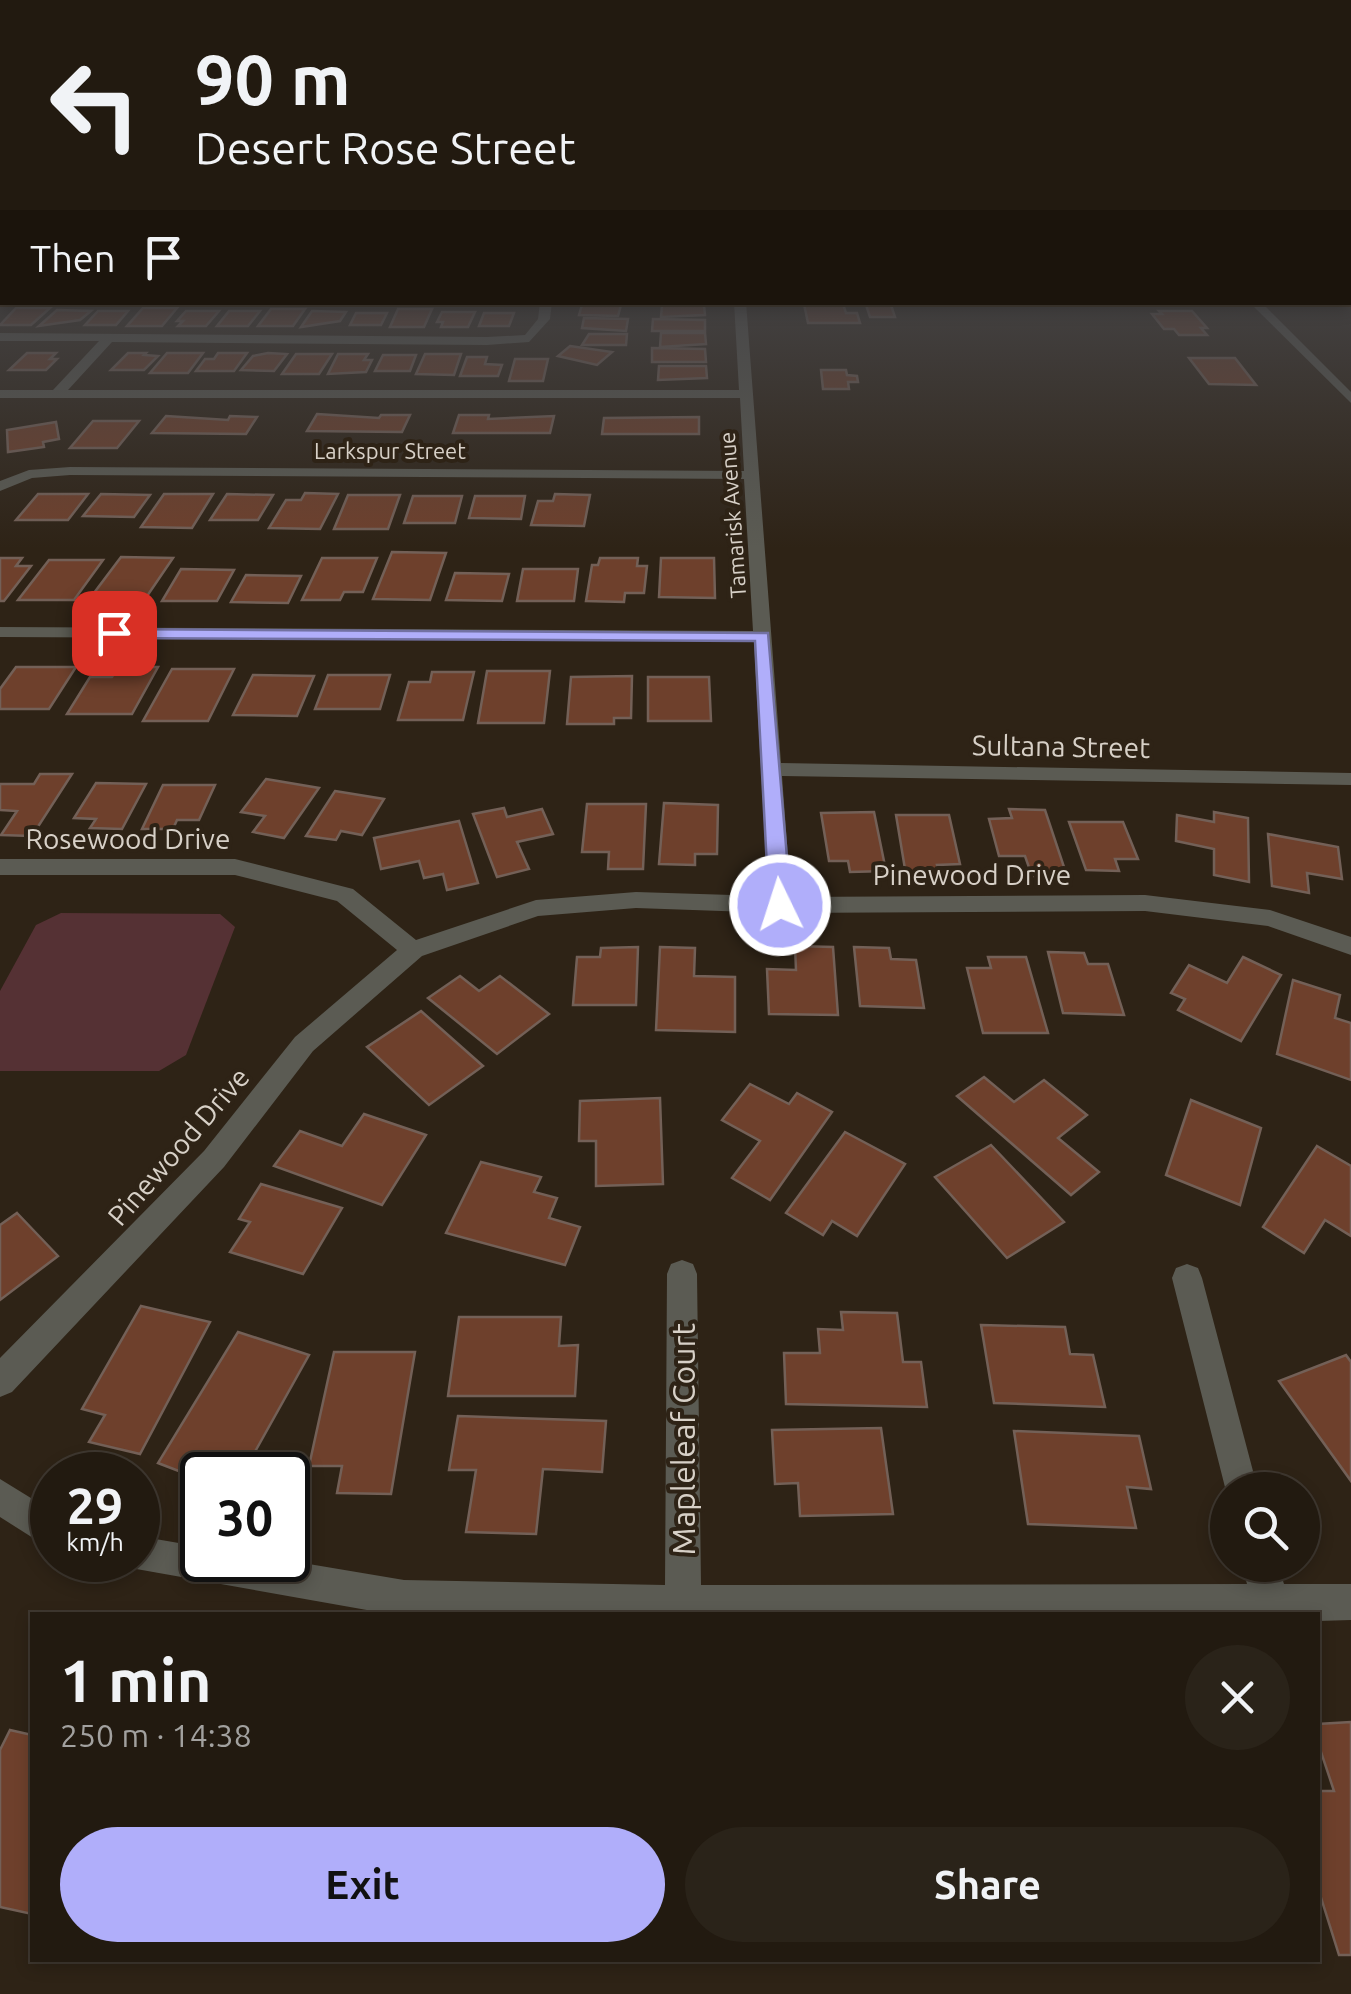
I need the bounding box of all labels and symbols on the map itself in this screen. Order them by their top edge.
street label: Tamarisk Avenue [714,431,750,599]
street label: Larkspur Street [314,438,466,463]
pin [72,591,157,676]
street label: Sultana Street [972,729,1150,763]
street label: Rosewood Drive [26,823,230,854]
position arrow [728,853,832,957]
street label: Pinewood Drive [873,859,1071,890]
street label: Pinewood Drive [101,1061,255,1231]
street label: Mapleleaf Court [665,1322,701,1555]
speed limit sign: 30 [180,1452,310,1582]

